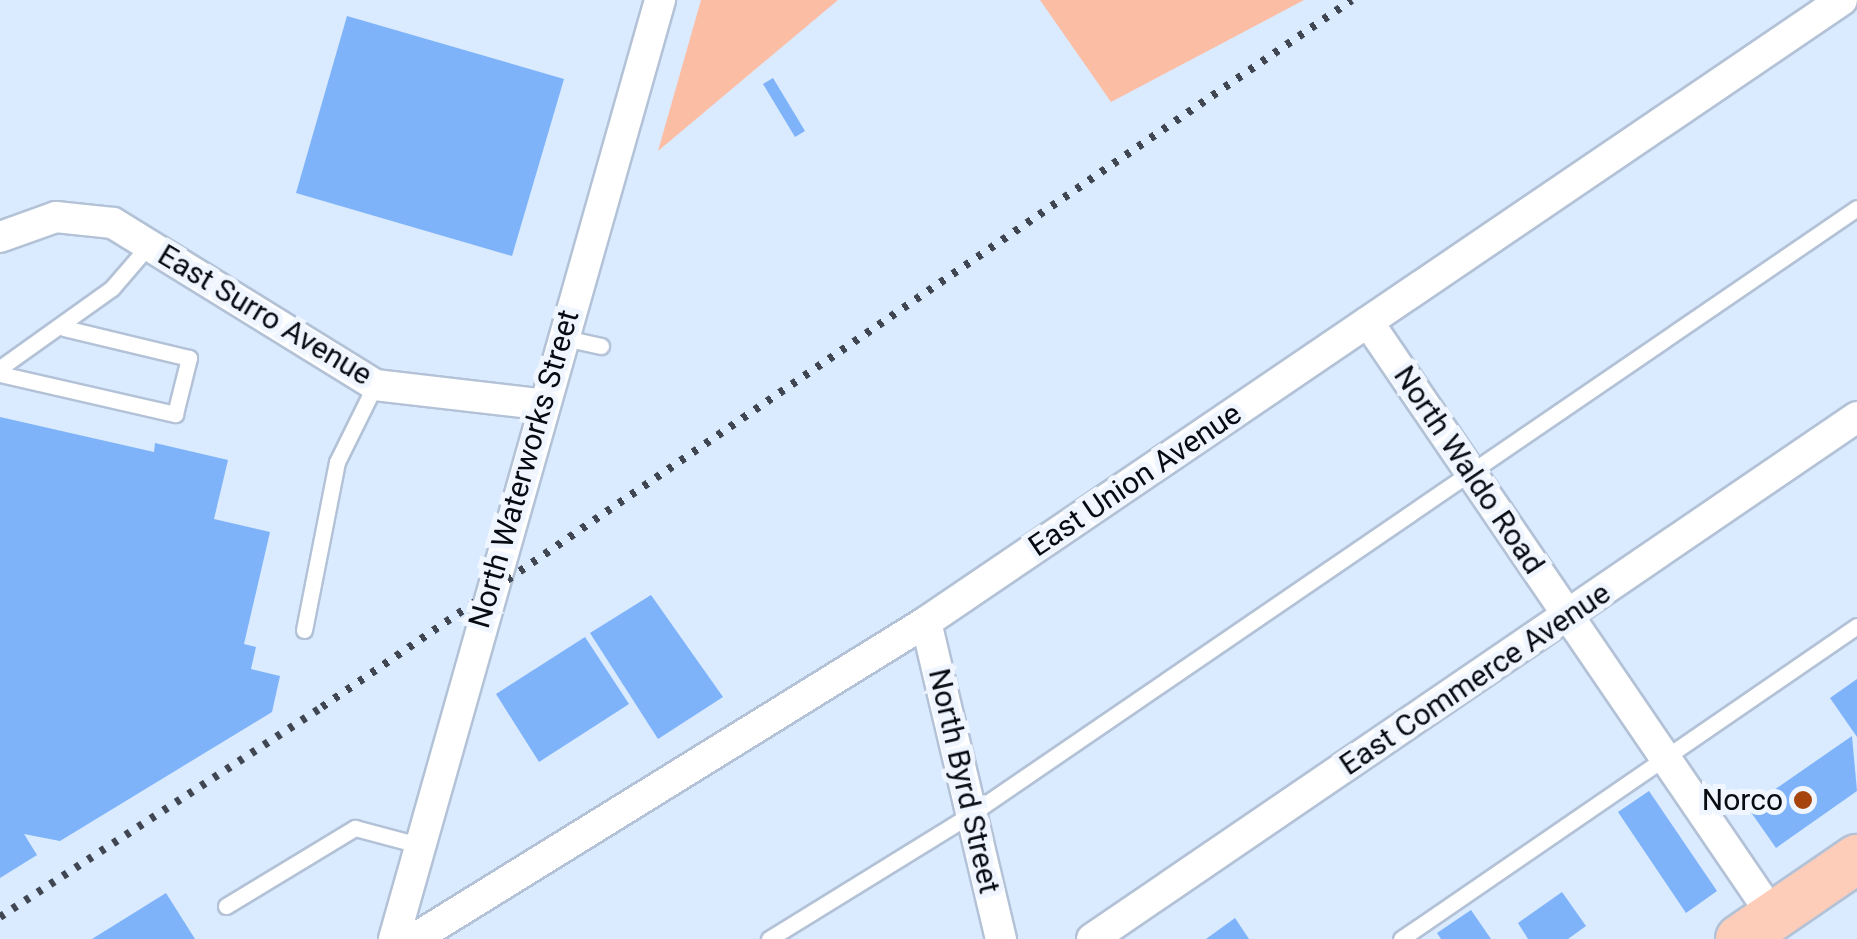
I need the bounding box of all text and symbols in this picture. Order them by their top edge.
street label: East Surro Avenue [152,237,378,393]
street label: North Waterworks Street [461,306,587,632]
street label: North Waldo Road [1386,359,1552,581]
street label: East Union Avenue [1022,396,1248,564]
street label: East Commerce Avenue [1333,575,1617,783]
street label: North Byrd Street [921,665,1007,897]
place label: Norco [1702,782,1783,818]
marker: Norco [1792,789,1814,811]

